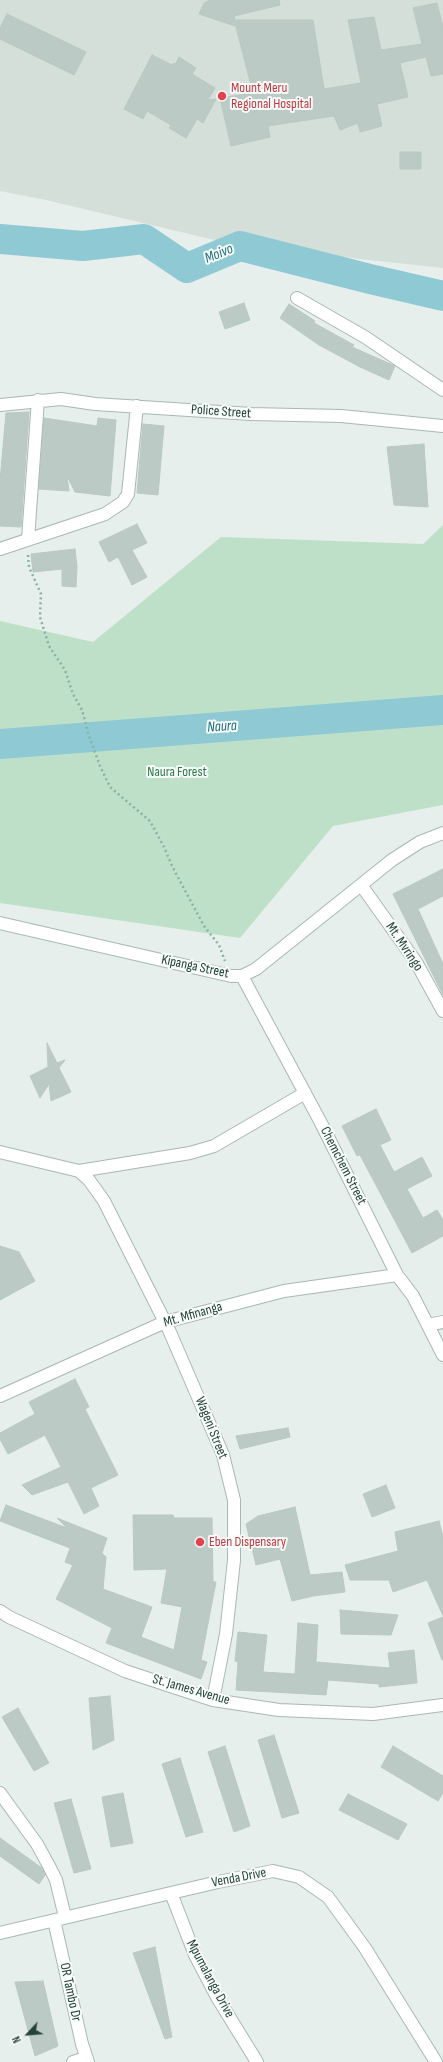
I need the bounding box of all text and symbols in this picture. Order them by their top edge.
place label: Mount Meru Regional Hospital [231,80,312,112]
marker: Mount Meru Regional Hospital [216,90,228,102]
water label: Moivo [202,240,236,268]
street label: Police Street [190,402,252,422]
water label: Naura [207,717,237,737]
park label: Naura Forest [147,764,207,780]
street label: Mt. Mvringo [382,919,426,975]
street label: Kipanga Street [160,952,230,982]
street label: Chemchem Street [316,1124,370,1208]
street label: Mt. Mfinanga [162,1299,224,1331]
street label: Wageni Street [191,1394,231,1462]
place label: Eben Dispensary [209,1534,286,1550]
marker: Eben Dispensary [194,1536,206,1548]
street label: St. James Avenue [150,1671,232,1709]
street label: Venda Drive [210,1864,268,1892]
street label: Mpumalanga Drive [182,1937,238,2021]
street label: OR Tambo Dr [56,1961,84,2023]
north arrow [8,2014,48,2054]
text: N [10,2034,24,2045]

